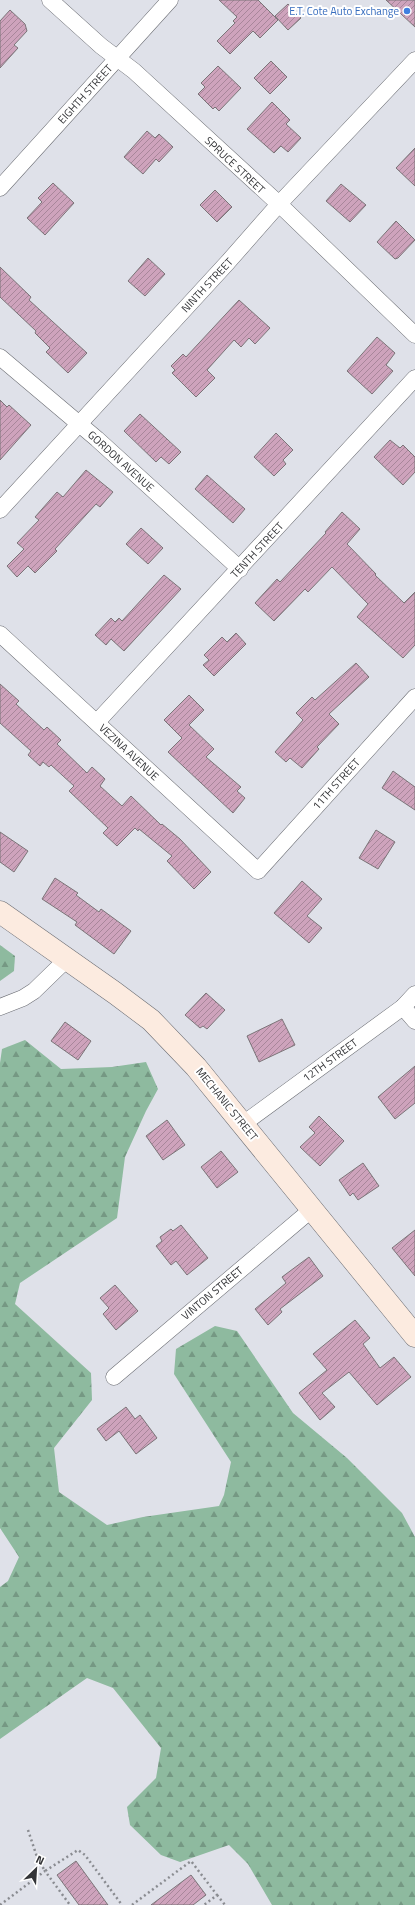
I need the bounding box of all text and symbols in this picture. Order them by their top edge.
place label: E.T. Cote Auto Exchange [289,3,399,19]
marker: E.T. Cote Auto Exchange [402,6,412,16]
street label: EIGHTH STREET [54,61,116,127]
street label: SPRUCE STREET [201,133,269,197]
street label: NINTH STREET [177,254,237,316]
street label: GORDON AVENUE [84,427,158,495]
street label: TENTH STREET [227,518,287,582]
street label: VEZINA AVENUE [95,720,163,784]
street label: 11TH STREET [308,755,364,813]
street label: 12TH STREET [299,1034,361,1085]
street label: MECHANIC STREET [192,1064,262,1144]
street label: VINTON STREET [178,1262,246,1323]
north arrow [16,1849,56,1889]
text: N [33,1851,47,1869]

